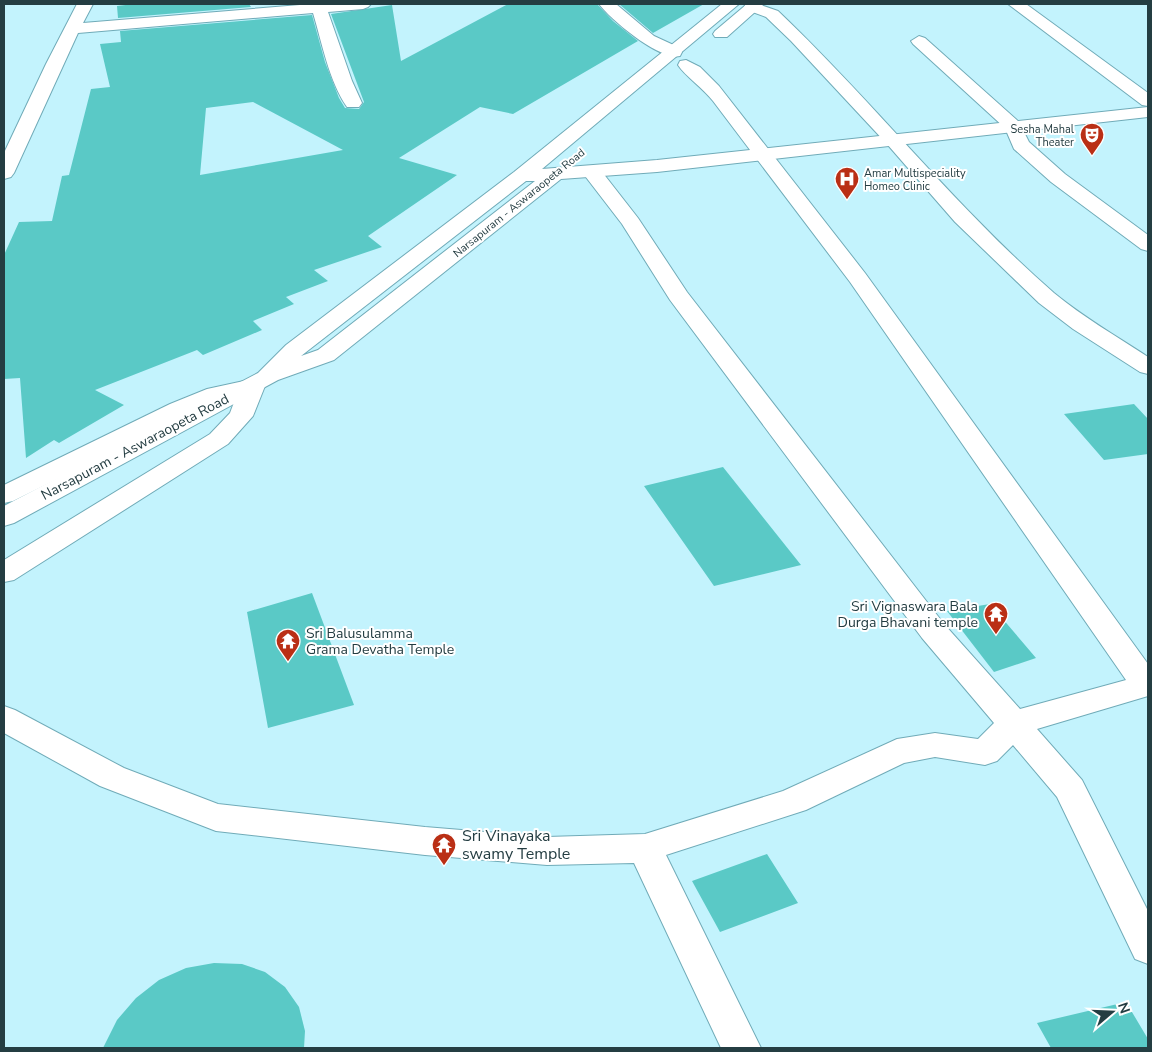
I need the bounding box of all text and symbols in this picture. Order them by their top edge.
place label: Sesha Mahal Theater [1011,122,1075,150]
theatre icon: Sesha Mahal Theater [1079,122,1105,156]
street label: Narsapuram - Aswaraopeta Road [450,145,588,261]
hospital icon: Amar Multispeciality Homeo Clinic [834,166,860,200]
place label: Amar Multispeciality Homeo Clinic [864,166,966,194]
street label: Narsapuram - Aswaraopeta Road [38,389,232,505]
place label: Sri Vignaswara Bala Durga Bhavani temple [838,597,978,632]
temple icon: Sri Vignaswara Bala Durga Bhavani temple [983,601,1009,635]
place label: Sri Balusulamma Grama Devatha Temple [306,624,454,659]
temple icon: Sri Balusulamma Grama Devatha Temple [275,628,301,662]
place label: Sri Vinayaka swamy Temple [462,825,570,865]
temple icon: Sri Vinayaka swamy Temple [431,832,457,866]
north arrow [1087,987,1137,1037]
text: N [1113,1000,1135,1016]

